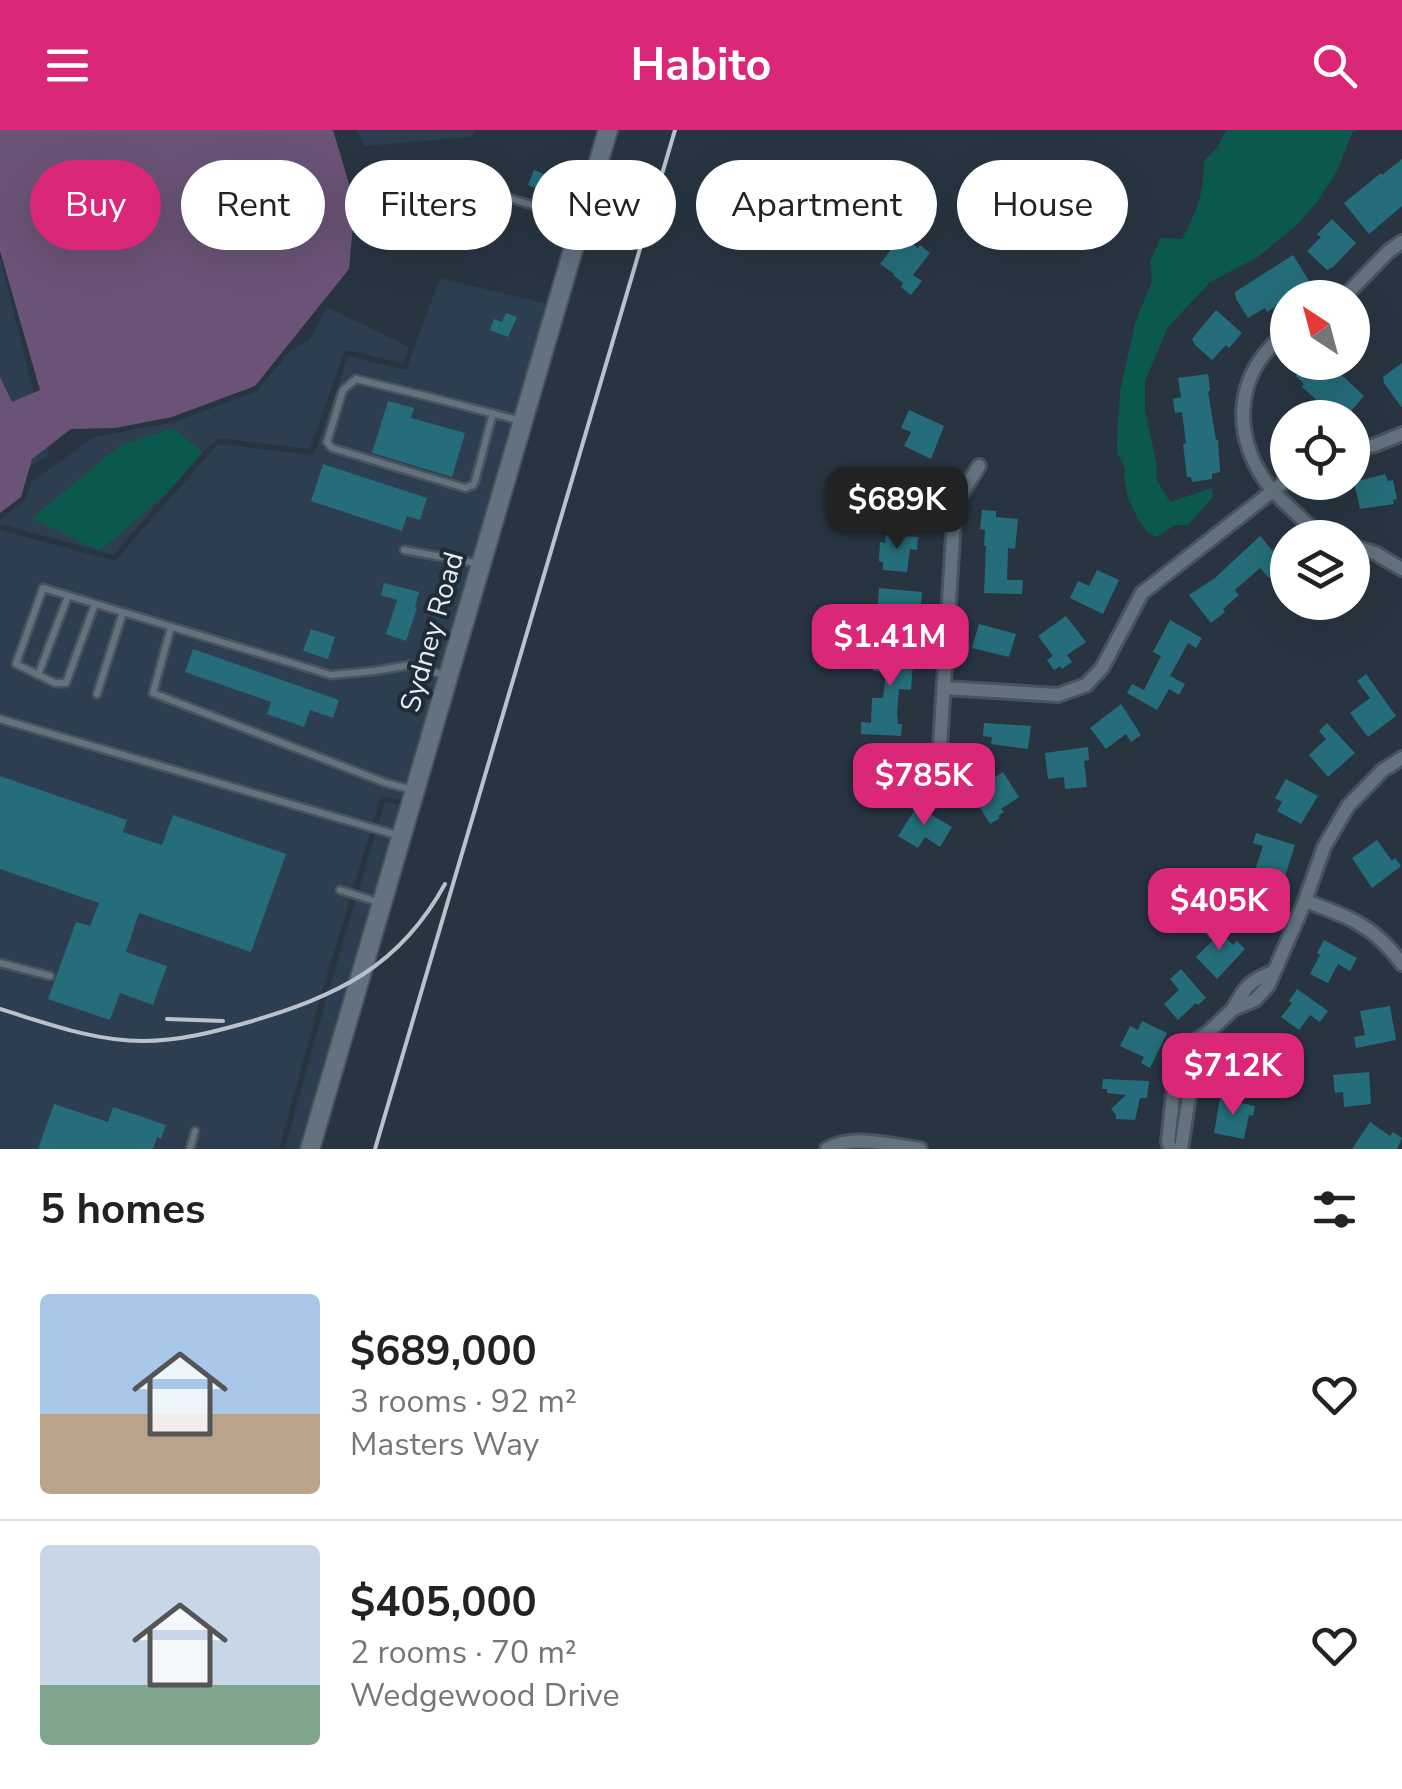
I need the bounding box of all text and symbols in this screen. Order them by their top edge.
text: Habito [631,35,771,96]
icon: menu [40,38,95,93]
icon: search [1307,38,1362,93]
chip: Buy [30,160,161,250]
chip: Rent [181,160,325,250]
chip: Filters [345,160,512,250]
chip: New [532,160,676,250]
chip: Apartment [696,160,937,250]
chip: House [957,160,1128,250]
north arrow [1270,280,1370,380]
map controls [1270,280,1370,620]
button: locate [1270,400,1370,500]
pin: $689K [827,467,967,552]
text: $689K [848,478,946,521]
button: layers [1270,520,1370,620]
street label: Sydney Road [391,548,473,716]
pin: $1.41M [809,604,971,689]
text: $1.41M [834,615,946,658]
pin: $785K [854,743,994,828]
text: $785K [875,754,973,797]
pin: $405K [1149,868,1289,953]
text: $405K [1170,879,1268,922]
pin: $712K [1163,1033,1303,1118]
text: $712K [1184,1044,1282,1087]
text: 5 homes [40,1181,205,1238]
icon: filters [1307,1182,1362,1237]
text: $689,000 [350,1323,537,1380]
icon: home [120,1334,240,1454]
icon: heart [1307,1367,1362,1422]
text: 3 rooms · 92 m² [350,1380,577,1423]
text: Masters Way [350,1423,539,1466]
text: $405,000 [350,1574,537,1631]
icon: home [120,1585,240,1705]
icon: heart [1307,1618,1362,1673]
text: 2 rooms · 70 m² [350,1631,577,1674]
text: Wedgewood Drive [350,1674,620,1717]

